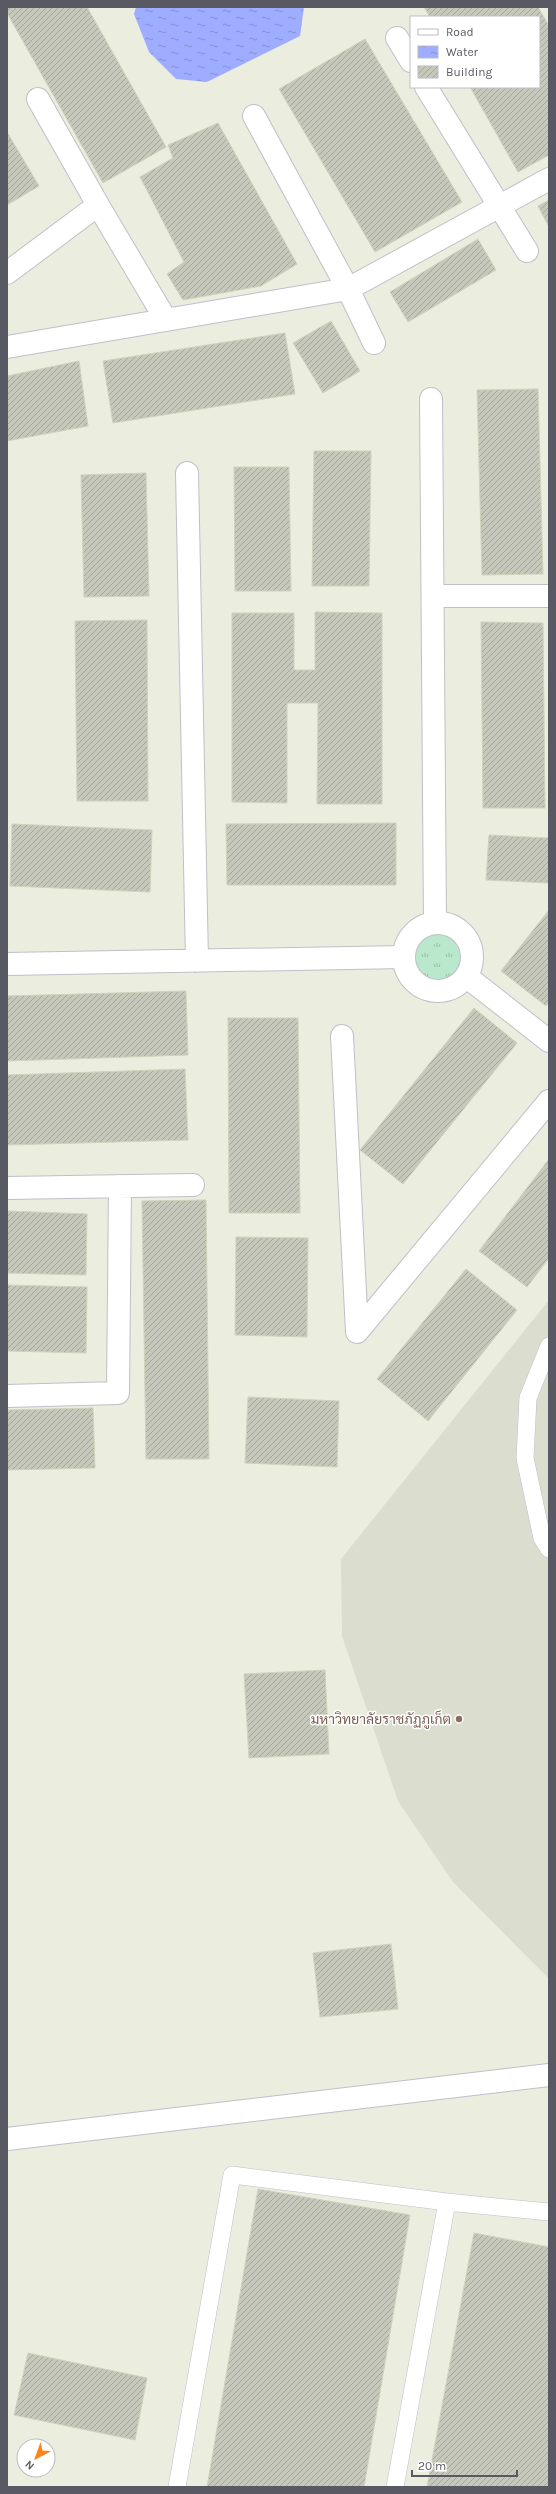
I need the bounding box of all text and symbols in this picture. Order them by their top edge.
legend [410,16,540,88]
text: Road [446,25,474,39]
text: Water [446,45,479,59]
text: Building [446,65,493,79]
place label: มหาวิทยาลัยราชภัฏภูเก็ต [311,1710,451,1729]
marker: มหาวิทยาลัยราชภัฏภูเก็ต [454,1714,464,1724]
north arrow [16,2438,56,2478]
scale bar [412,2452,517,2478]
text: N [23,2458,37,2473]
text: 20 m [418,2459,446,2473]

